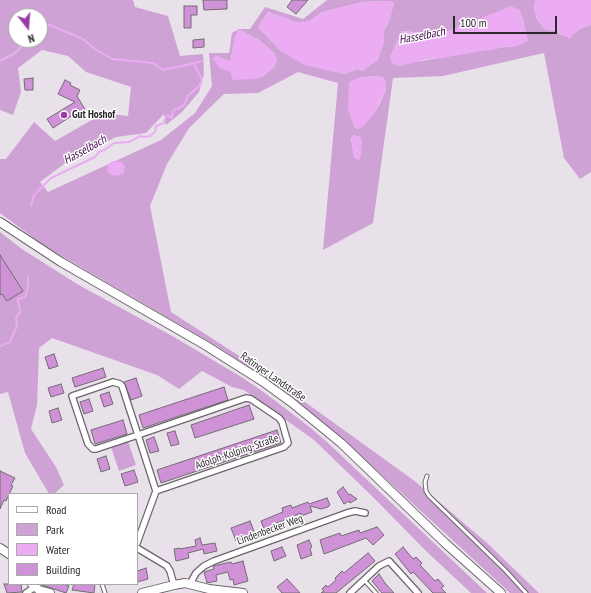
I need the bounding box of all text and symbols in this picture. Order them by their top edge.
north arrow [8,8,48,48]
scale bar [455,8,559,34]
text: 100 m [460,15,487,30]
water label: Hasselbach [398,24,446,48]
text: N [26,31,36,46]
place label: Gut Hoshof [72,108,115,122]
marker: Gut Hoshof [59,110,69,120]
water label: Hasselbach [61,132,109,168]
street label: Ratinger Landstraße [238,350,308,404]
street label: Adolph-Kolping-Straße [194,432,280,472]
legend [8,493,138,585]
text: Road [46,502,66,517]
street label: Lindenbecker Weg [235,512,305,548]
text: Park [46,522,64,537]
text: Water [46,542,70,557]
text: Building [46,562,81,577]

